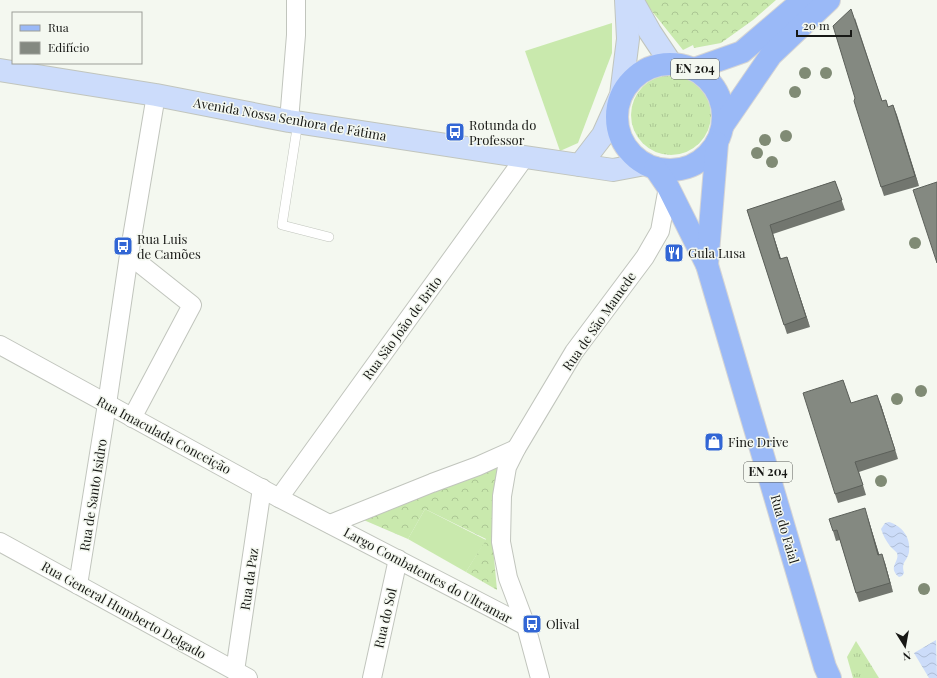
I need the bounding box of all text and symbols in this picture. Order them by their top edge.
legend [12,12,142,64]
scale bar [797,12,851,38]
text: 20 m [803,17,830,33]
text: Rua [48,19,69,35]
text: Edifício [48,39,90,55]
road number: EN 204 [671,59,719,79]
street label: Avenida Nossa Senhora de Fátima [191,93,389,144]
place label: Rotunda do Professor [469,116,536,148]
bus stop icon: Rotunda do Professor [444,121,466,143]
place label: Rua Luis de Camões [137,230,201,262]
bus stop icon: Rua Luis de Camões [112,235,134,257]
restaurant icon: Gula Lusa [663,242,685,264]
place label: Gula Lusa [688,244,746,261]
street label: Rua de São Mamede [558,268,639,373]
street label: Rua São João de Brito [358,273,445,383]
street label: Rua Imaculada Conceição [94,392,234,477]
shop icon: Fine Drive [703,431,725,453]
place label: Fine Drive [728,433,789,450]
street label: Rua de Santo Isidro [75,438,110,552]
road number: EN 204 [744,462,792,482]
street label: Rua do Faial [768,492,804,566]
street label: Largo Combatentes do Ultramar [341,523,516,626]
street label: Rua da Paz [236,547,261,611]
street label: Rua General Humberto Delgado [39,557,210,662]
street label: Rua do Sol [369,586,400,650]
bus stop icon: Olival [521,613,543,635]
place label: Olival [546,615,580,632]
north arrow [885,626,925,666]
text: N [902,648,912,664]

